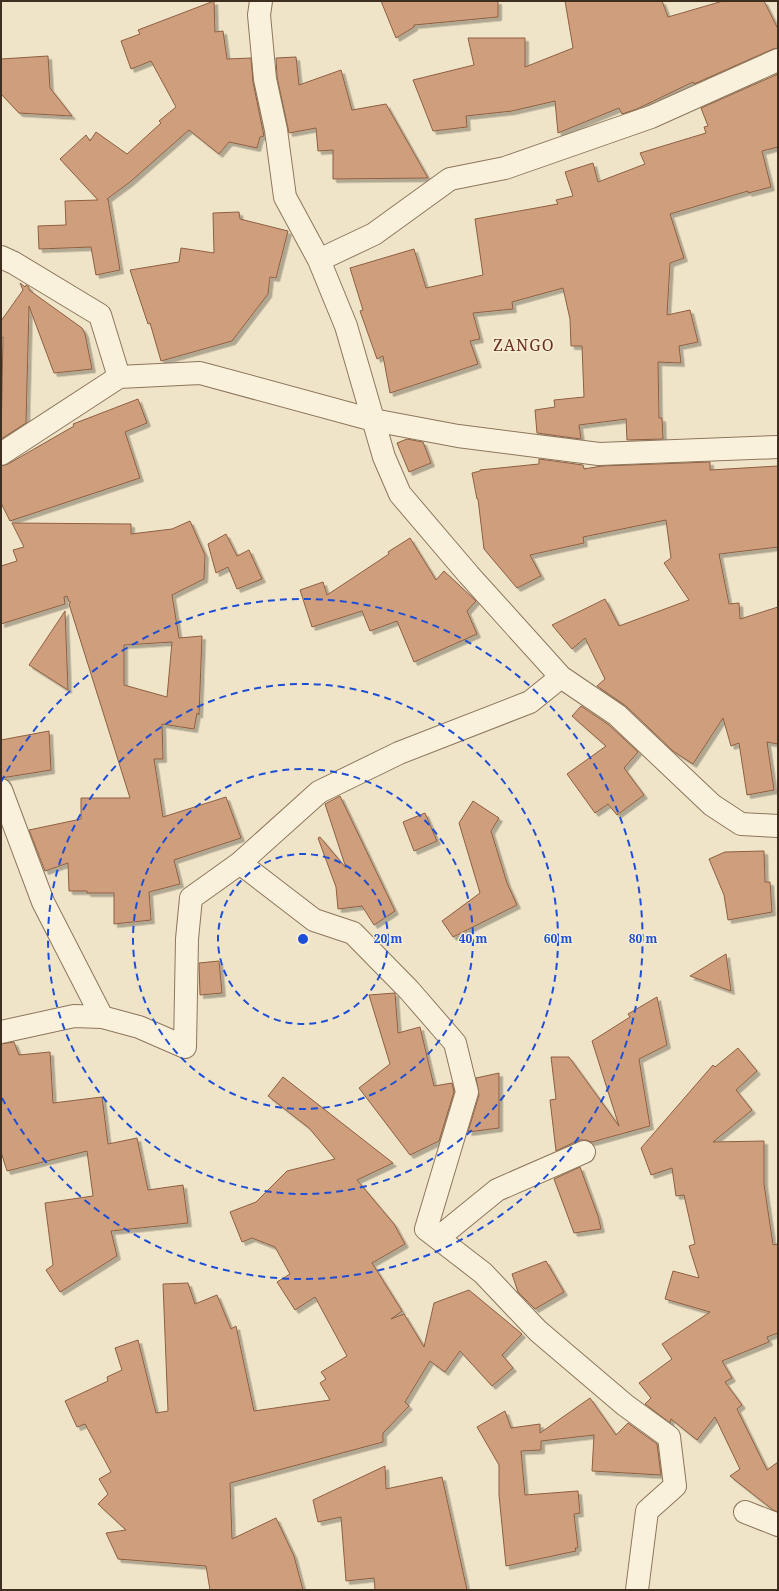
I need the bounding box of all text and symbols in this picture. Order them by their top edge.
district label: ZANGO [493,334,555,356]
text: 20 m [374,930,402,947]
text: 40 m [459,930,487,947]
text: 60 m [544,930,572,947]
text: 80 m [629,930,657,947]
centre of rings [296,932,310,946]

